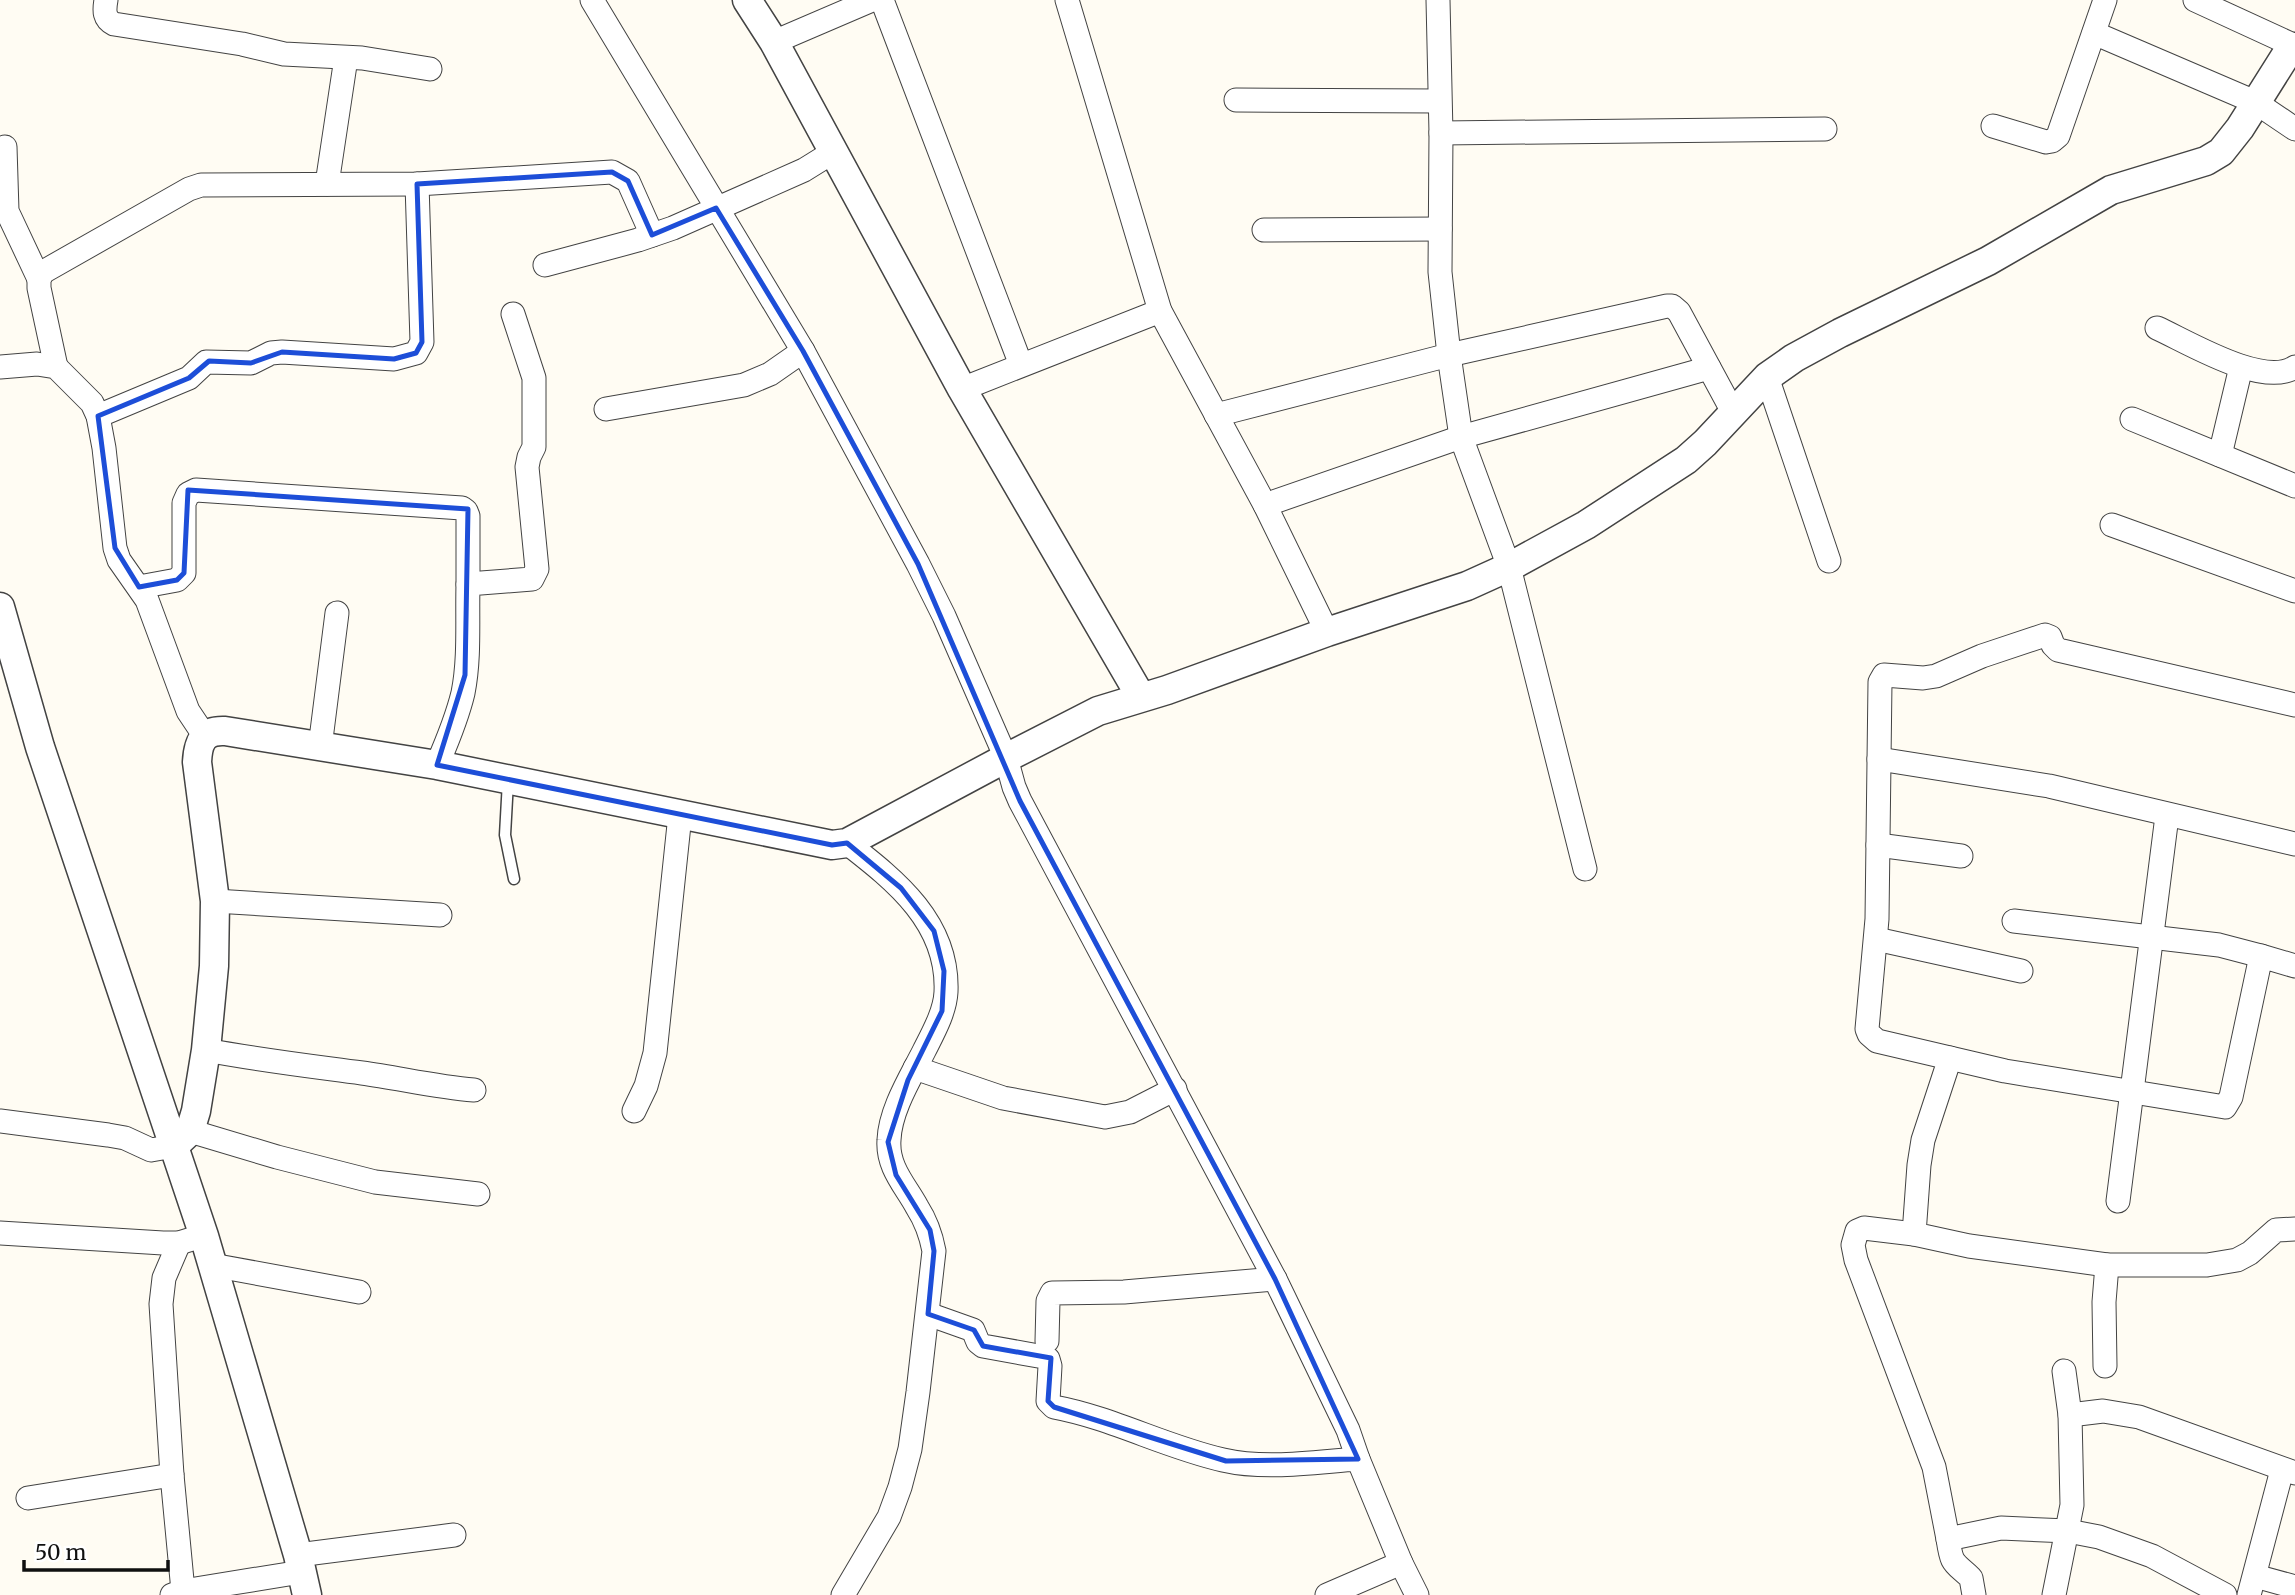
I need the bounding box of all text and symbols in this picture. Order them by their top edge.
scale bar [24,1528,168,1572]
text: 50 m [35,1539,86,1566]

